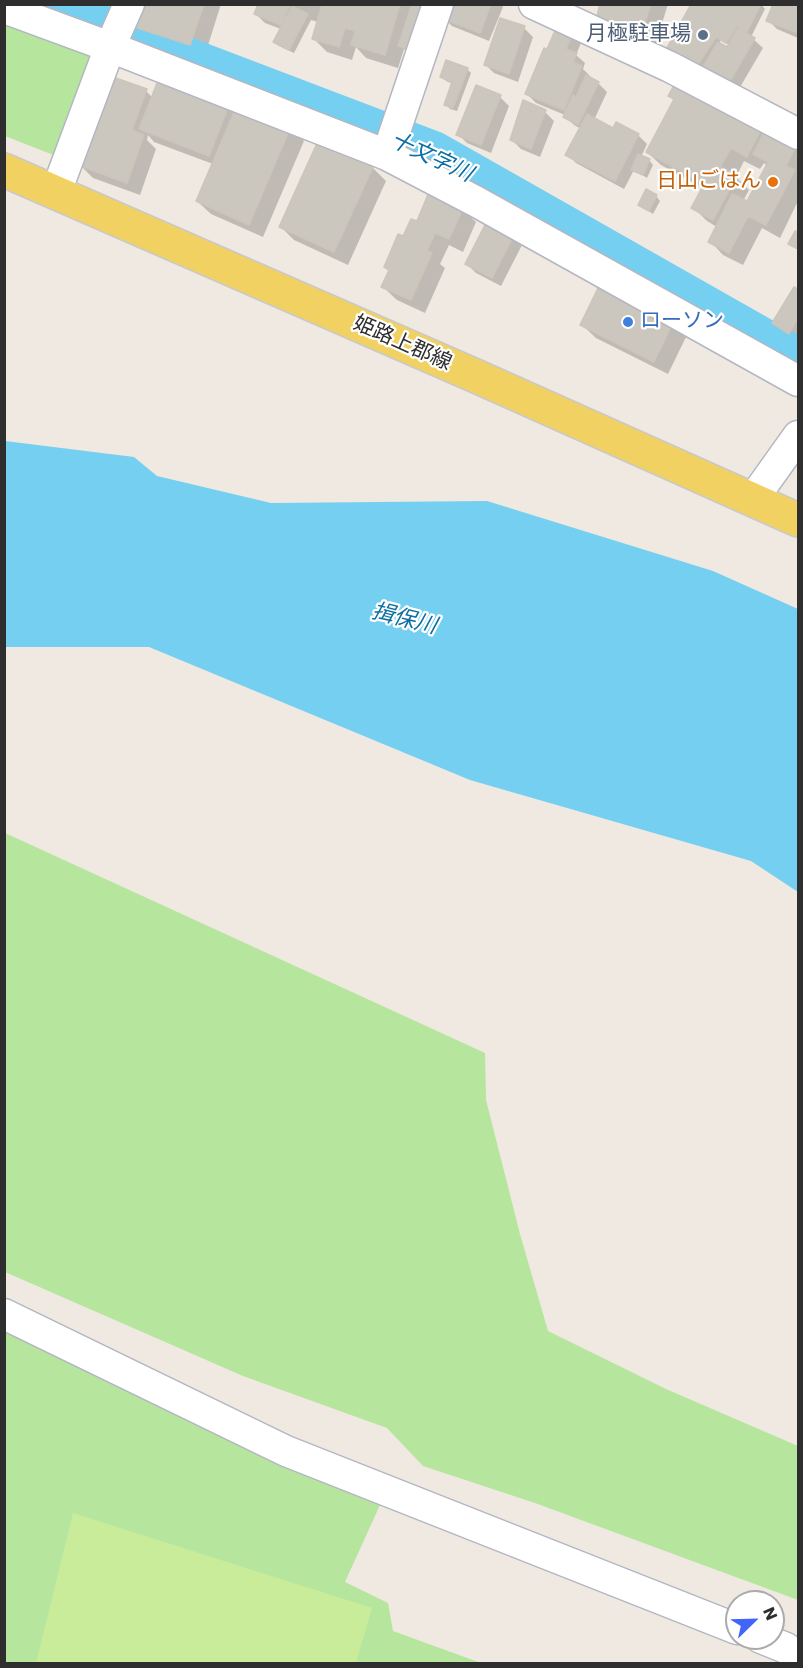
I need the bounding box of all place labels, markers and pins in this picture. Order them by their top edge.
place label: 月極駐車場 [586,22,691,48]
marker: 月極駐車場 [696,28,710,42]
place label: 日山ごはん [656,169,761,195]
marker: 日山ごはん [766,175,780,189]
place label: ローソン [640,309,724,335]
marker: ローソン [621,315,635,329]

